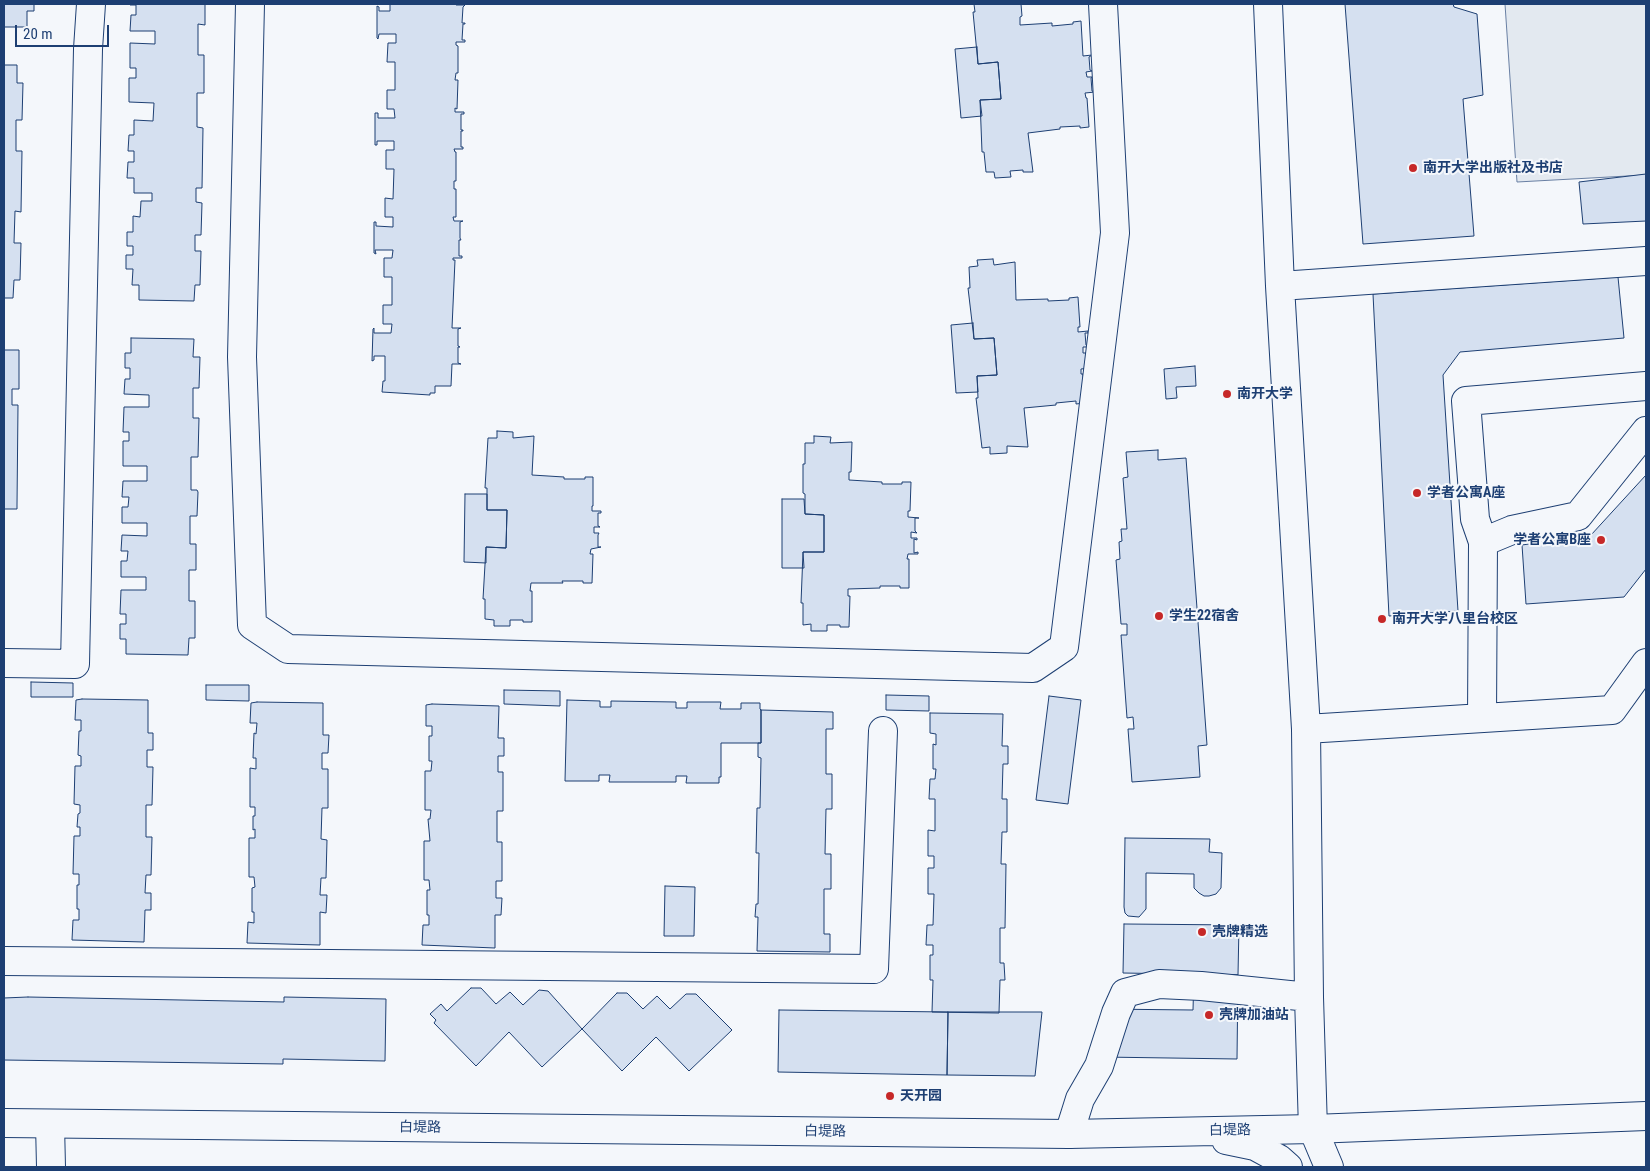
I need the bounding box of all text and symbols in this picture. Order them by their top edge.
scale bar [18,15,111,47]
text: 20 m [23,25,53,43]
place label: 南开大学出版社及书店 [1423,160,1563,176]
marker: 南开大学出版社及书店 [1407,162,1419,174]
place label: 南开大学 [1237,386,1293,402]
marker: 南开大学 [1221,388,1233,400]
place label: 学者公寓A座 [1427,485,1505,501]
marker: 学者公寓A座 [1411,487,1423,499]
place label: 学者公寓B座 [1513,532,1591,548]
marker: 学者公寓B座 [1595,534,1607,546]
place label: 学生22宿舍 [1169,608,1239,624]
marker: 学生22宿舍 [1153,610,1165,622]
place label: 南开大学八里台校区 [1392,611,1518,627]
marker: 南开大学八里台校区 [1376,613,1388,625]
place label: 壳牌精选 [1212,924,1268,940]
marker: 壳牌精选 [1196,926,1208,938]
place label: 壳牌加油站 [1219,1007,1289,1023]
marker: 壳牌加油站 [1203,1009,1215,1021]
place label: 天开园 [900,1088,942,1104]
marker: 天开园 [884,1090,896,1102]
street label: 白堤路 [399,1119,441,1137]
street label: 白堤路 [1209,1122,1251,1140]
street label: 白堤路 [804,1123,846,1141]

